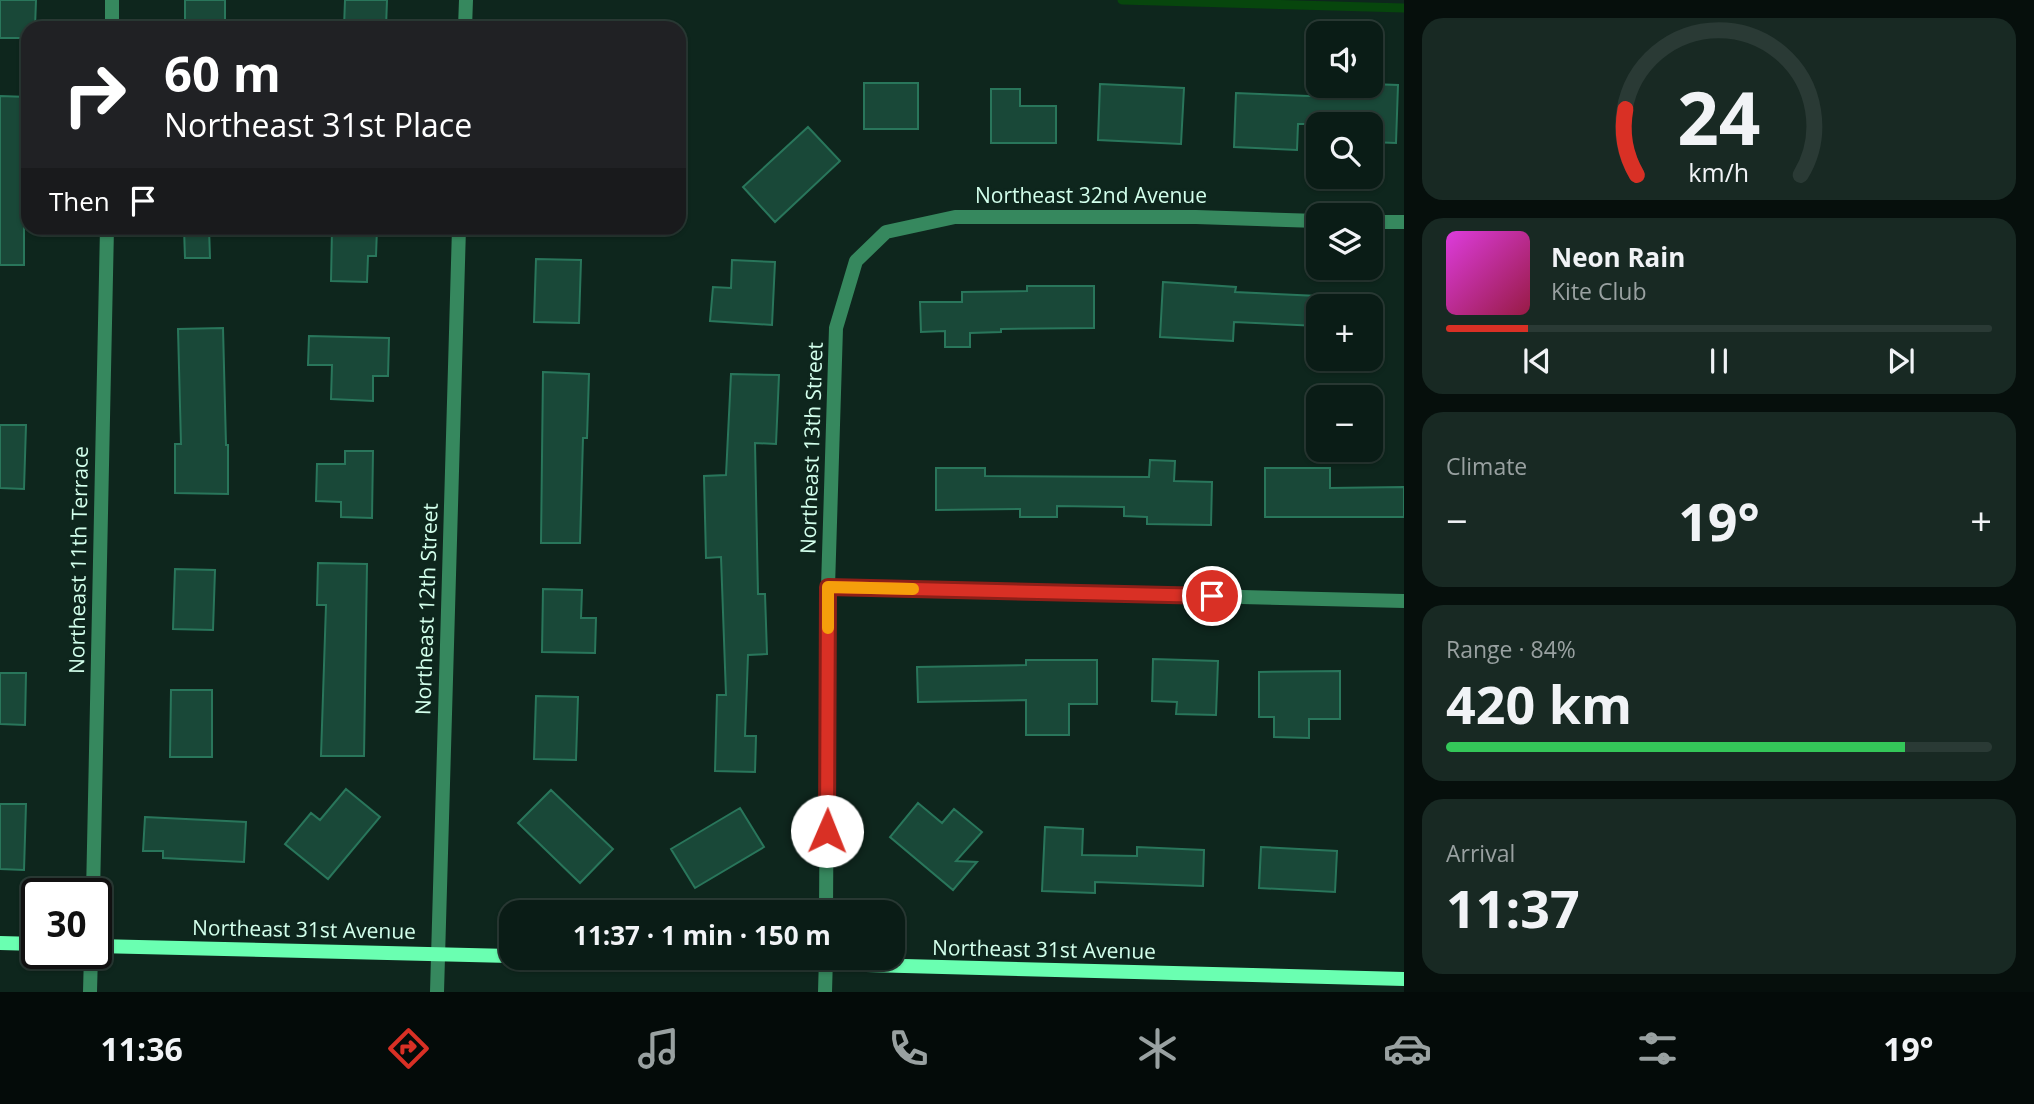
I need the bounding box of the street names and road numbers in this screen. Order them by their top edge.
street label: Northeast 32nd Avenue [975,181,1207,209]
street label: Northeast 13th Street [793,341,829,555]
street label: Northeast 11th Terrace [62,446,94,674]
street label: Northeast 12th Street [408,502,444,716]
street label: Northeast 31st Avenue [192,913,416,945]
street label: Northeast 31st Avenue [932,933,1156,965]

